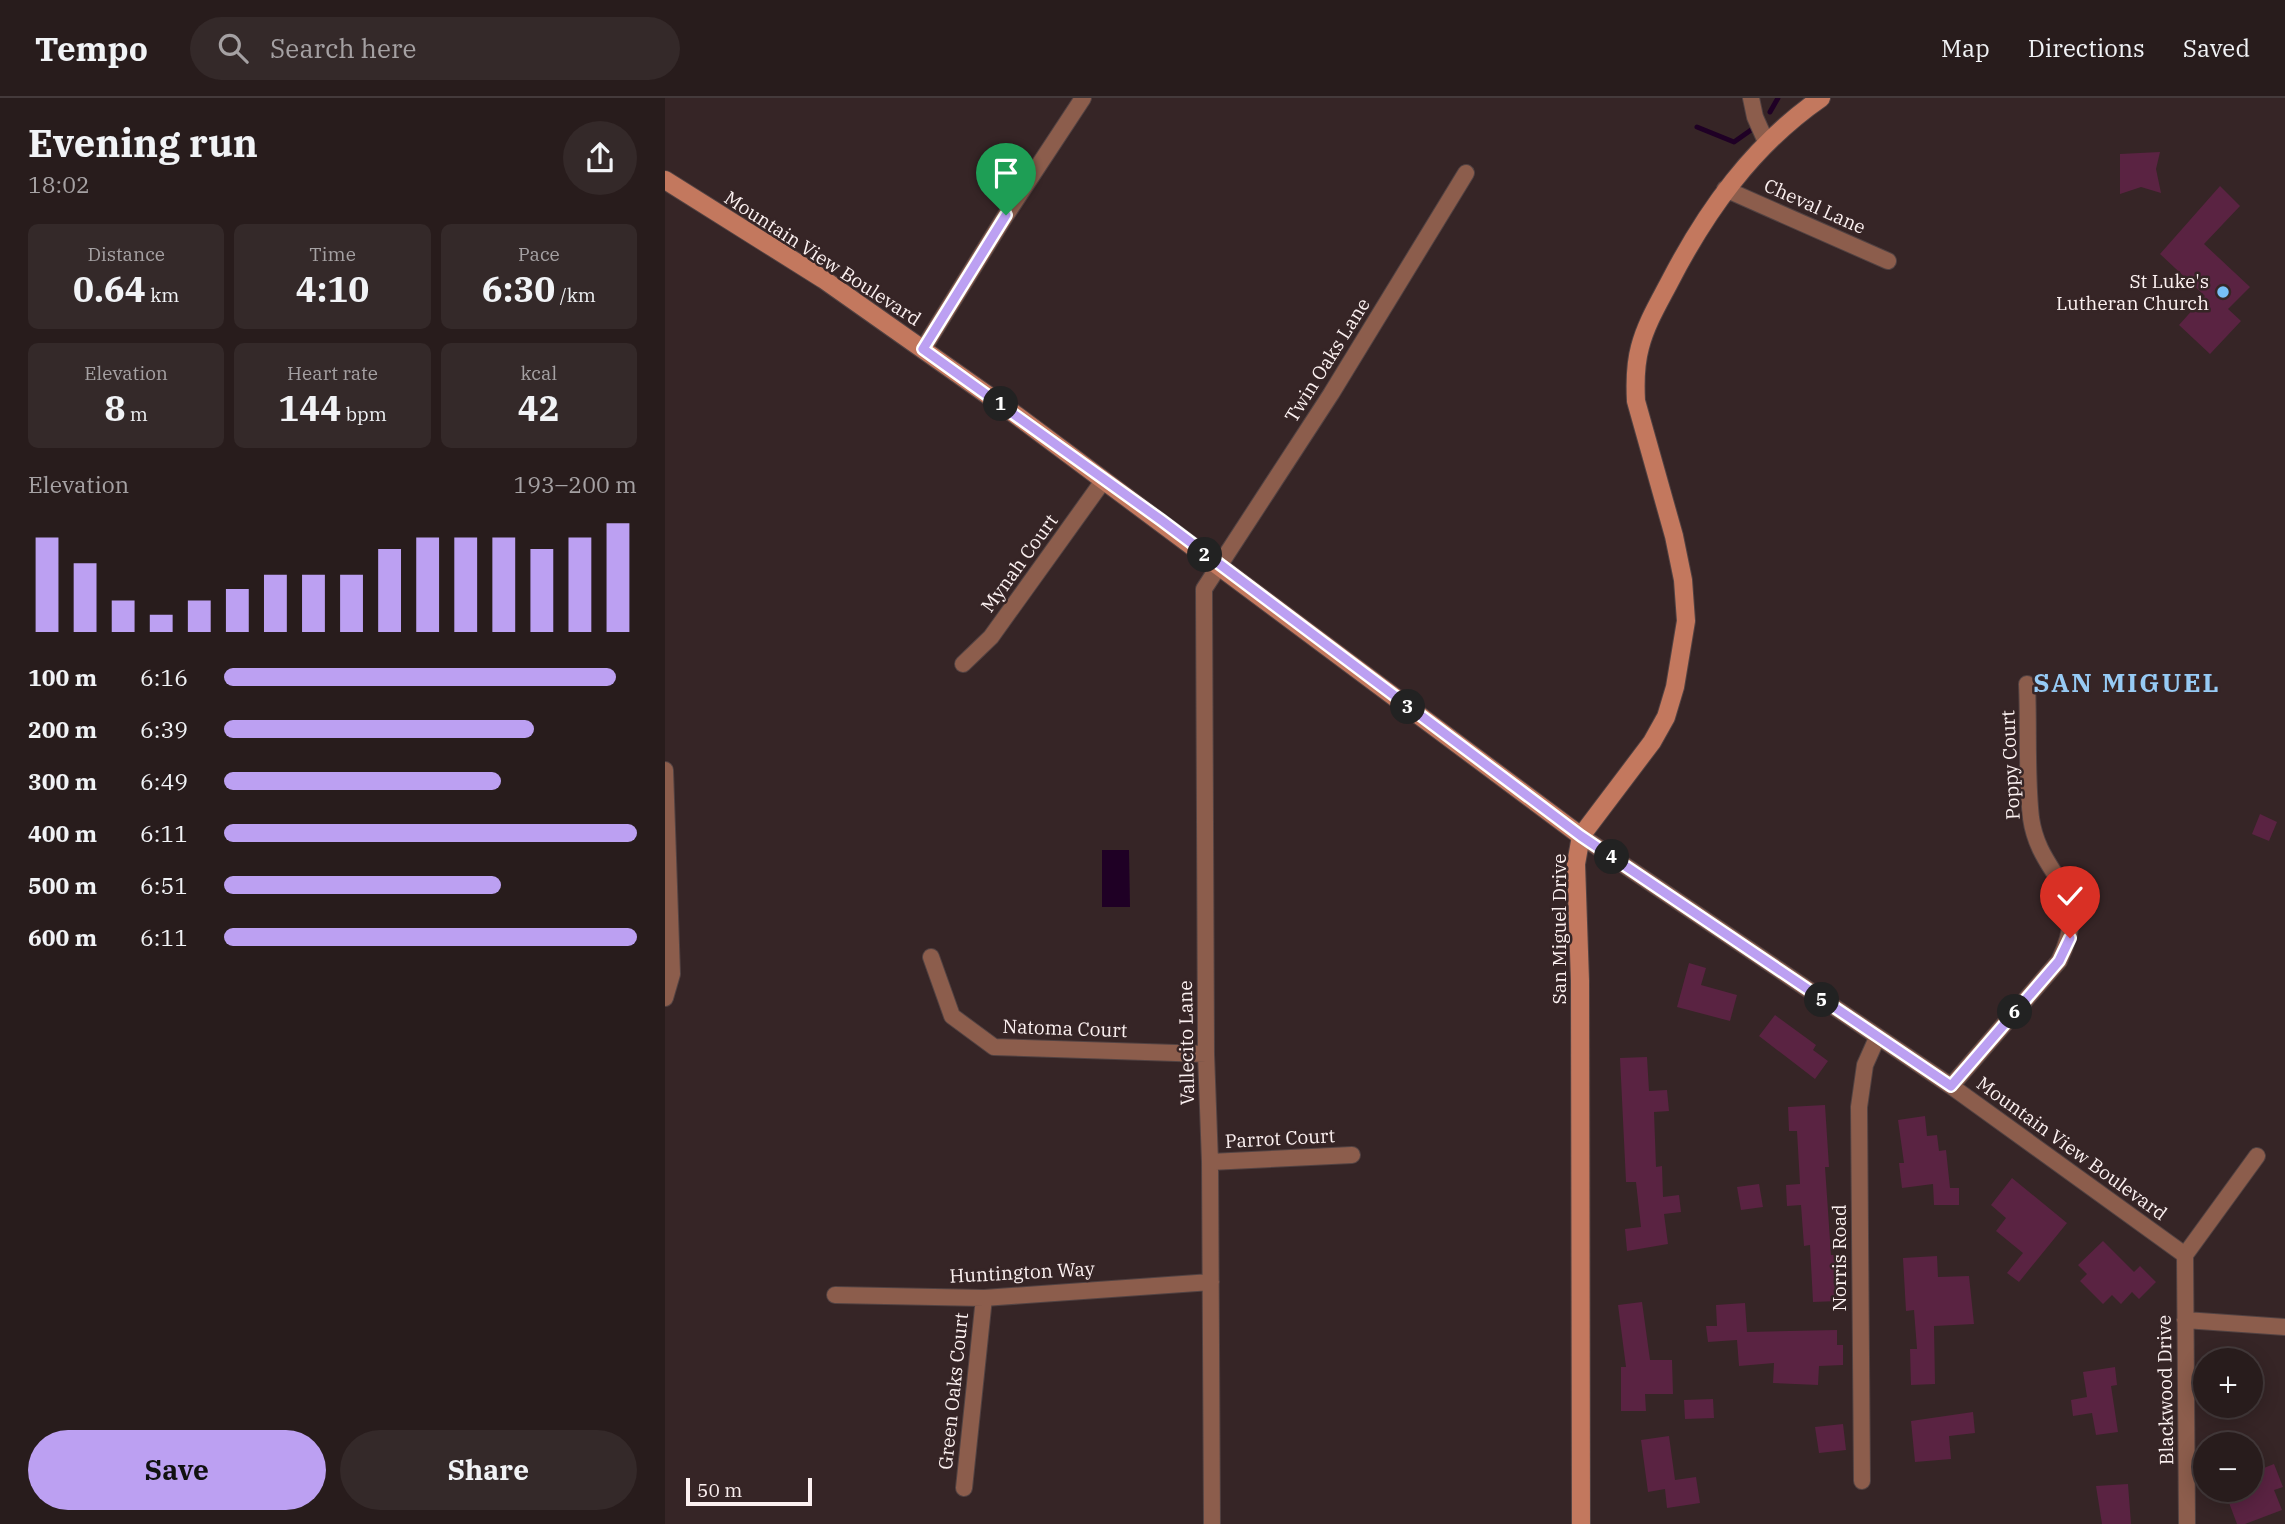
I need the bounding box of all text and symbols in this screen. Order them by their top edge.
search box [190,17,680,80]
text: Tempo [35,27,148,70]
icon: search [214,29,252,67]
text: Search here [270,31,416,65]
text: Map [1941,32,1990,64]
text: Directions [2028,32,2145,64]
text: Saved [2183,32,2250,64]
text: Evening run [28,118,258,167]
button: share [563,121,637,195]
pin [976,143,1036,215]
icon: arrive [987,154,1025,192]
text: 18:02 [28,169,90,199]
street label: Cheval Lane [1760,173,1870,239]
street label: Mountain View Boulevard [720,185,926,331]
text: Distance [87,242,165,266]
text: Time [309,242,356,266]
text: Pace [518,242,560,266]
text: 0.64 [73,266,146,312]
text: 4:10 [296,266,369,312]
text: 6:30 [482,266,555,312]
place label: St Luke's Lutheran Church [2056,269,2209,315]
text: km [146,283,179,307]
text: /km [555,283,596,307]
marker: St Luke's Lutheran Church [2215,284,2231,300]
street label: Twin Oaks Lane [1279,293,1375,427]
text: Elevation [84,361,168,385]
text: Heart rate [287,361,378,385]
text: kcal [521,361,557,385]
text: 8 [104,385,125,431]
text: 144 [278,385,341,431]
text: 42 [518,385,560,431]
pin: 1 [983,386,1019,422]
text: 1 [995,391,1006,415]
text: m [125,402,148,426]
text: bpm [341,402,387,426]
text: Elevation [28,469,129,499]
text: 193–200 m [513,469,637,499]
street label: Mynah Court [975,509,1063,617]
pin: 2 [1187,538,1223,573]
text: 2 [1199,542,1210,566]
text: 100 m [28,662,97,692]
text: 6:16 [140,662,188,692]
district label: SAN MIGUEL [2033,665,2221,699]
pin: 3 [1391,690,1425,724]
text: 3 [1402,694,1413,718]
street label: Poppy Court [1995,709,2025,821]
text: 200 m [28,714,97,744]
text: 6:39 [140,714,188,744]
text: 300 m [28,766,97,796]
text: 6:49 [140,766,188,796]
text: 400 m [28,818,97,848]
text: 6:11 [140,818,188,848]
pin: 4 [1595,840,1629,874]
text: 4 [1606,844,1617,868]
street label: San Miguel Drive [1547,854,1571,1005]
pin [2040,866,2100,938]
text: 500 m [28,870,97,900]
text: 6:51 [140,870,188,900]
icon: check [2051,877,2089,915]
text: 600 m [28,922,97,952]
text: 6:11 [140,922,188,952]
street label: Vallecito Lane [1173,980,1199,1106]
pin: 5 [1805,982,1839,1018]
text: 5 [1816,987,1827,1011]
pin: 6 [1997,995,2033,1030]
text: 6 [2009,999,2020,1023]
street label: Natoma Court [1002,1014,1128,1042]
street label: Mountain View Boulevard [1972,1071,2172,1225]
street label: Parrot Court [1224,1123,1336,1153]
street label: Norris Road [1827,1204,1851,1312]
street label: Huntington Way [949,1256,1096,1288]
street label: Green Oaks Court [933,1311,973,1471]
street label: Blackwood Drive [2152,1315,2178,1465]
map controls [2193,1348,2263,1502]
button: + [2193,1348,2263,1418]
button: Save [28,1430,326,1510]
button: Share [340,1430,637,1510]
button: − [2193,1432,2263,1502]
scale bar [686,1475,812,1507]
text: 50 m [697,1478,742,1502]

